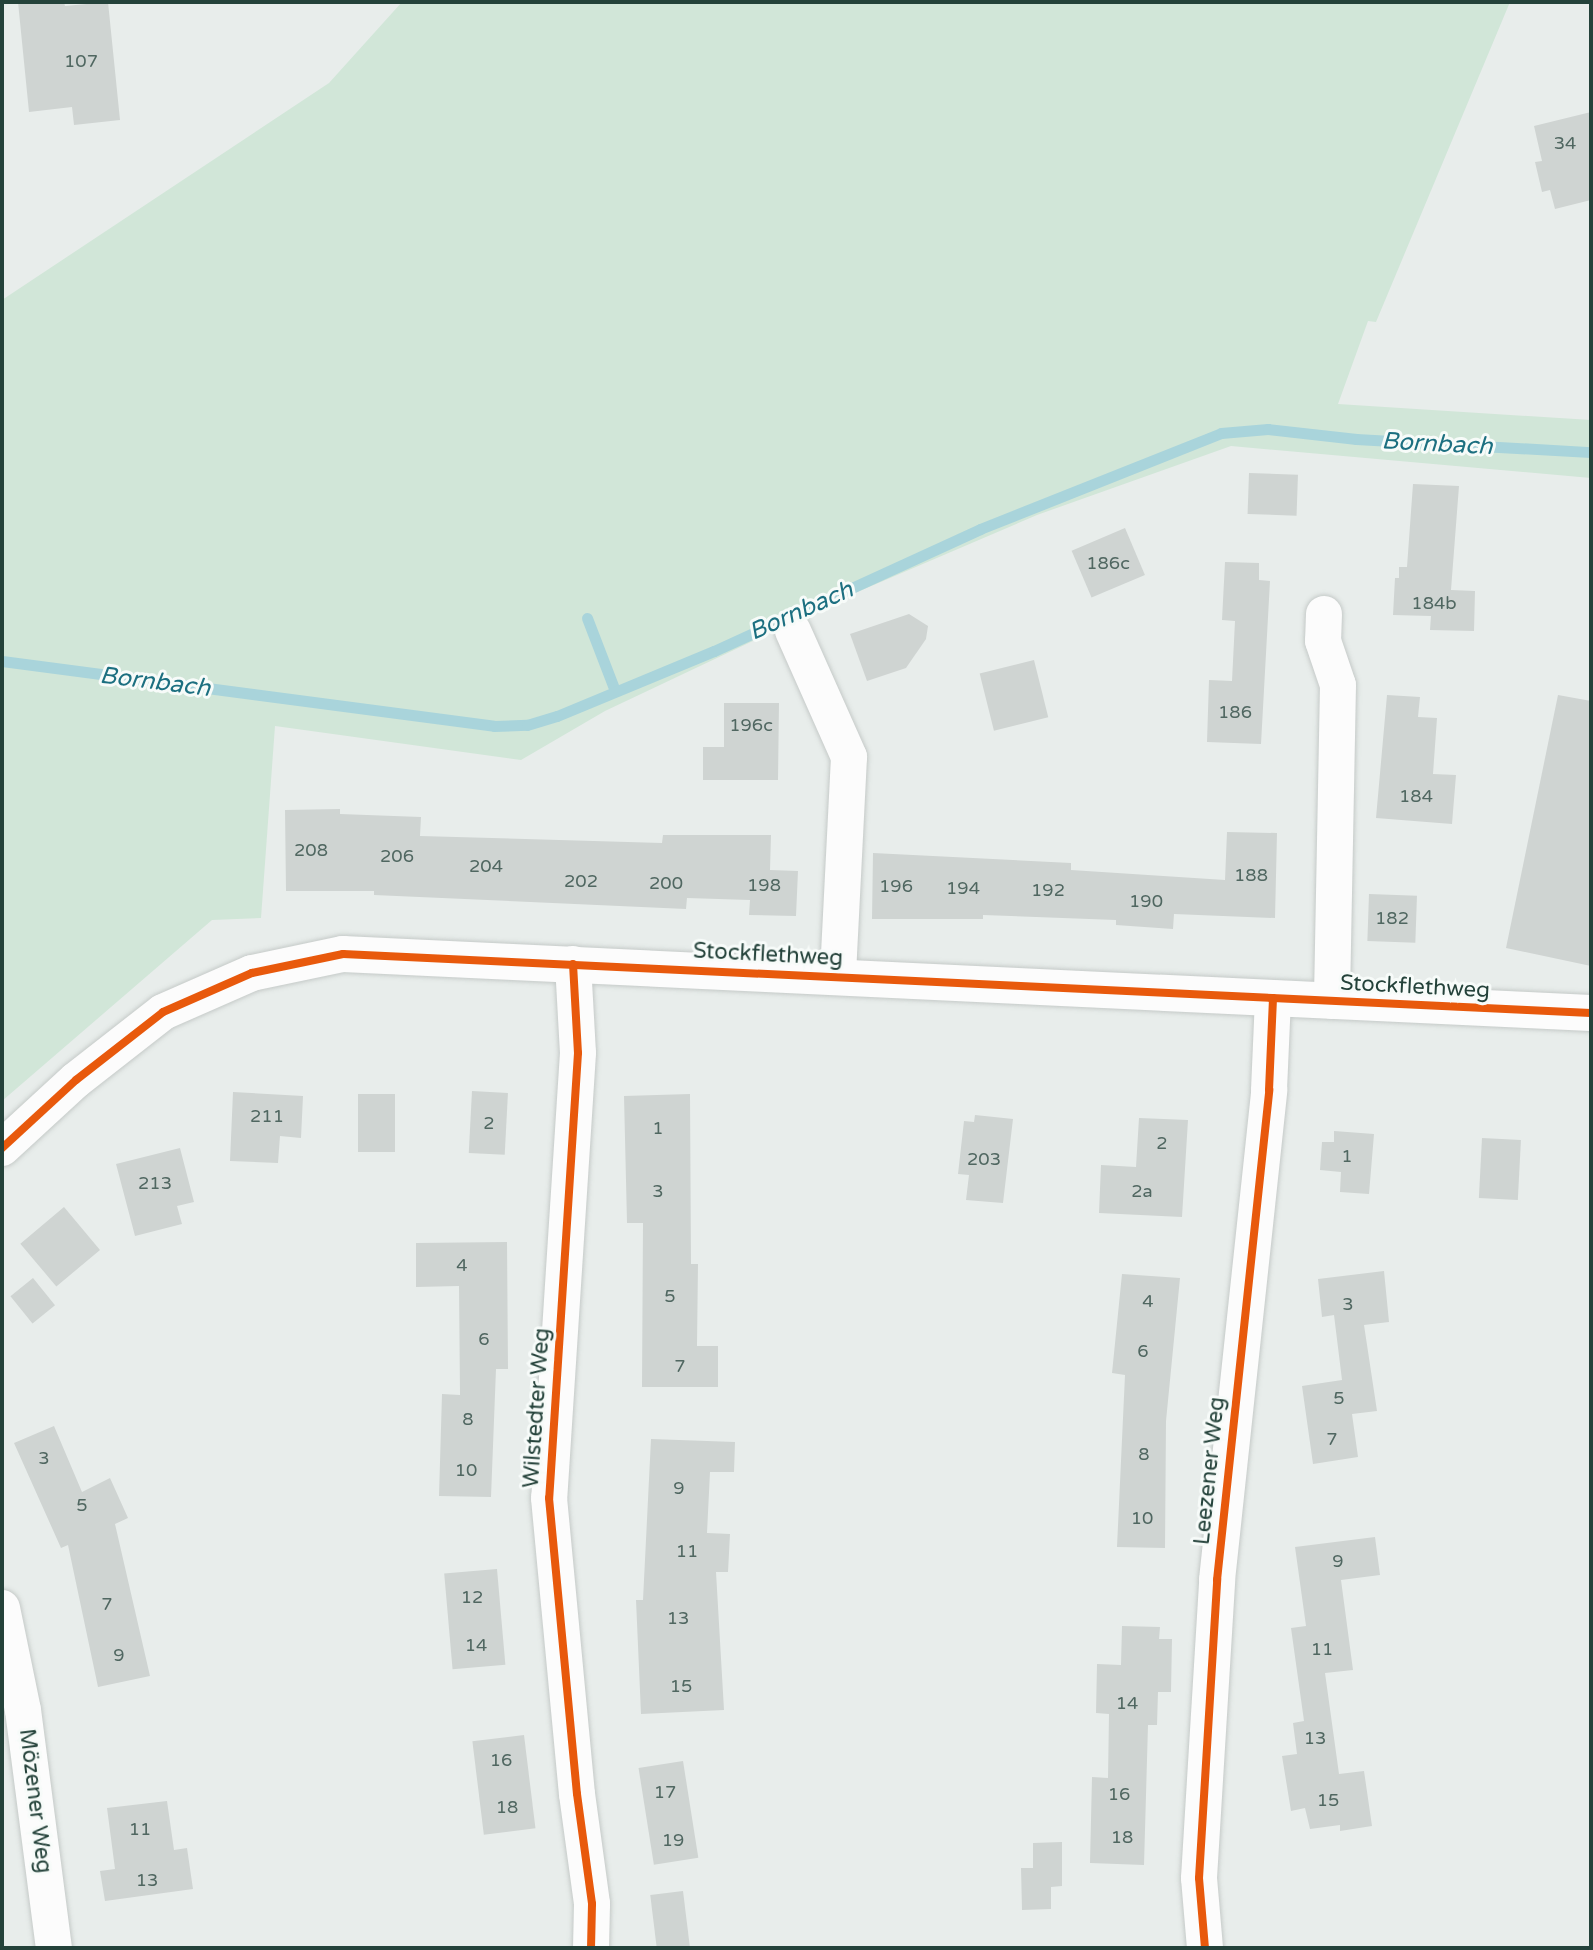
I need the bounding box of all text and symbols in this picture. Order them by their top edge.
house number: 107 [64,50,98,72]
house number: 34 [1554,132,1576,154]
water label: Bornbach [1381,427,1493,461]
house number: 186c [1086,552,1130,574]
water label: Bornbach [744,575,858,647]
house number: 184b [1411,592,1457,614]
water label: Bornbach [98,661,212,703]
house number: 186 [1218,701,1252,723]
house number: 196c [729,714,773,736]
house number: 184 [1399,785,1433,807]
house number: 208 [294,839,328,861]
house number: 206 [380,845,414,867]
house number: 204 [469,855,503,877]
house number: 188 [1234,864,1268,886]
house number: 202 [564,870,598,892]
house number: 200 [649,872,683,894]
house number: 198 [747,874,781,896]
house number: 196 [879,875,913,897]
house number: 194 [946,877,980,899]
house number: 192 [1031,879,1065,901]
house number: 190 [1129,890,1163,912]
house number: 182 [1375,907,1409,929]
street label: Stockflethweg [692,938,844,972]
street label: Stockflethweg [1339,970,1491,1004]
house number: 211 [250,1105,284,1127]
house number: 2 [483,1112,495,1134]
house number: 1 [652,1117,664,1139]
house number: 2 [1156,1132,1168,1154]
house number: 1 [1341,1145,1353,1167]
house number: 203 [967,1148,1001,1170]
house number: 213 [138,1172,172,1194]
house number: 3 [652,1180,664,1202]
house number: 2a [1131,1180,1153,1202]
house number: 4 [456,1254,468,1276]
house number: 5 [664,1285,676,1307]
house number: 4 [1142,1290,1154,1312]
house number: 3 [1342,1293,1354,1315]
street label: Wilstedter Weg [518,1327,556,1489]
house number: 6 [478,1328,490,1350]
house number: 6 [1137,1340,1149,1362]
house number: 7 [674,1355,686,1377]
house number: 5 [1333,1387,1345,1409]
street label: Leezener Weg [1189,1396,1231,1546]
house number: 8 [462,1408,474,1430]
house number: 7 [1326,1428,1338,1450]
house number: 8 [1138,1443,1150,1465]
house number: 3 [38,1447,50,1469]
house number: 10 [455,1459,477,1481]
house number: 9 [673,1477,685,1499]
house number: 5 [76,1494,88,1516]
house number: 10 [1131,1507,1153,1529]
house number: 11 [676,1540,698,1562]
house number: 9 [1332,1550,1344,1572]
house number: 12 [461,1586,483,1608]
house number: 7 [101,1593,113,1615]
house number: 13 [667,1607,689,1629]
house number: 14 [465,1634,487,1656]
house number: 11 [1311,1638,1333,1660]
house number: 9 [113,1644,125,1666]
house number: 15 [670,1675,692,1697]
house number: 14 [1116,1692,1138,1714]
street label: Mözener Weg [13,1727,57,1875]
house number: 13 [1304,1727,1326,1749]
house number: 16 [490,1749,512,1771]
house number: 17 [654,1781,676,1803]
house number: 16 [1108,1783,1130,1805]
house number: 15 [1317,1789,1339,1811]
house number: 18 [496,1796,518,1818]
house number: 11 [129,1818,151,1840]
house number: 18 [1111,1826,1133,1848]
house number: 19 [662,1829,684,1851]
house number: 13 [136,1869,158,1891]

